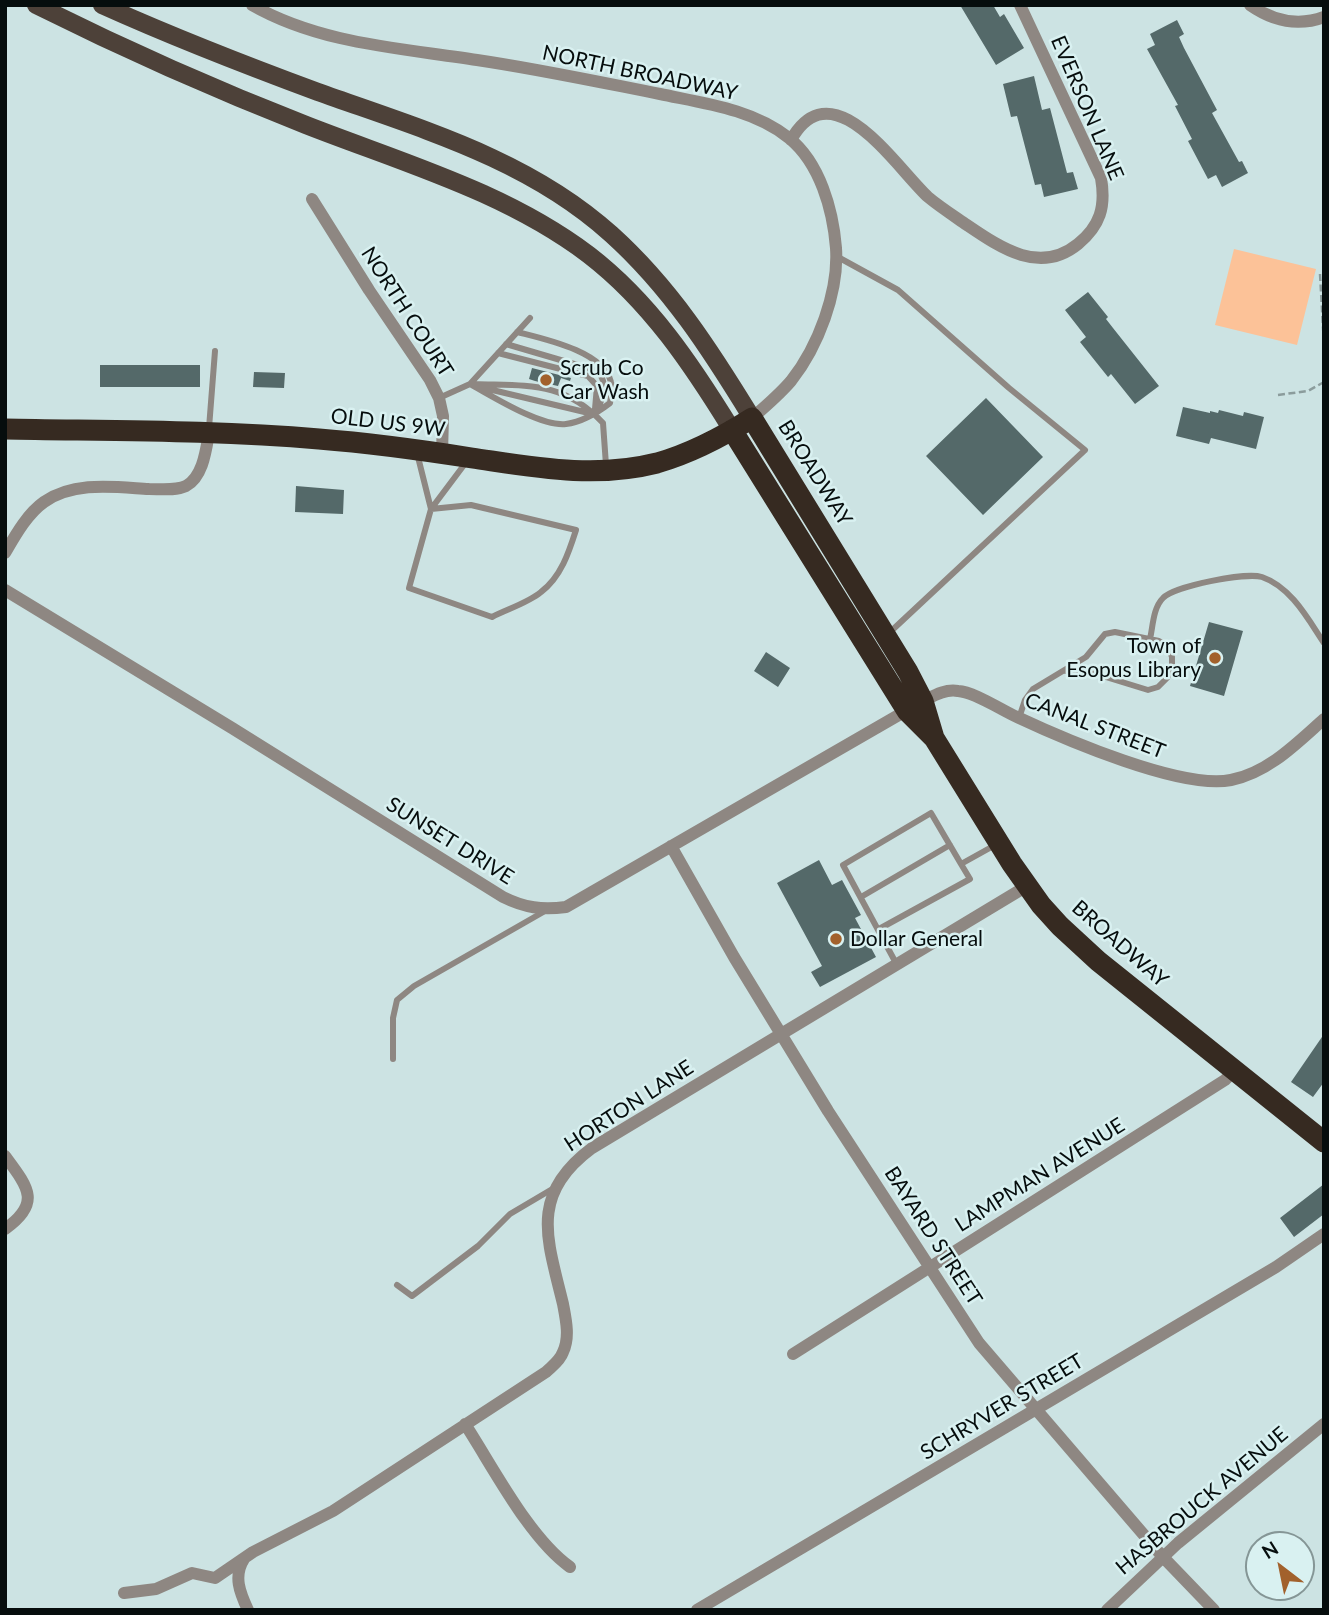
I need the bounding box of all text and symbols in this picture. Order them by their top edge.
street label: EVERSON LANE [1045,32,1129,184]
street label: NORTH BROADWAY [540,40,740,106]
street label: NORTH COURT [355,242,459,382]
place label: Scrub Co Car Wash [560,355,649,405]
marker: Scrub Co Car Wash [538,372,554,388]
street label: OLD US 9W [329,403,447,443]
street label: BROADWAY [773,416,857,530]
place label: Town of Esopus Library [1066,633,1201,683]
marker: Town of Esopus Library [1207,650,1223,666]
street label: CANAL STREET [1021,688,1169,764]
street label: SUNSET DRIVE [382,792,518,890]
street label: BROADWAY [1067,895,1173,993]
place label: Dollar General [850,926,983,952]
marker: Dollar General [828,931,844,947]
street label: HORTON LANE [560,1055,698,1157]
street label: LAMPMAN AVENUE [951,1113,1129,1237]
street label: BAYARD STREET [879,1162,987,1310]
street label: SCHRYVER STREET [916,1348,1088,1466]
street label: HASBROUCK AVENUE [1111,1422,1293,1580]
north arrow [1245,1531,1315,1601]

